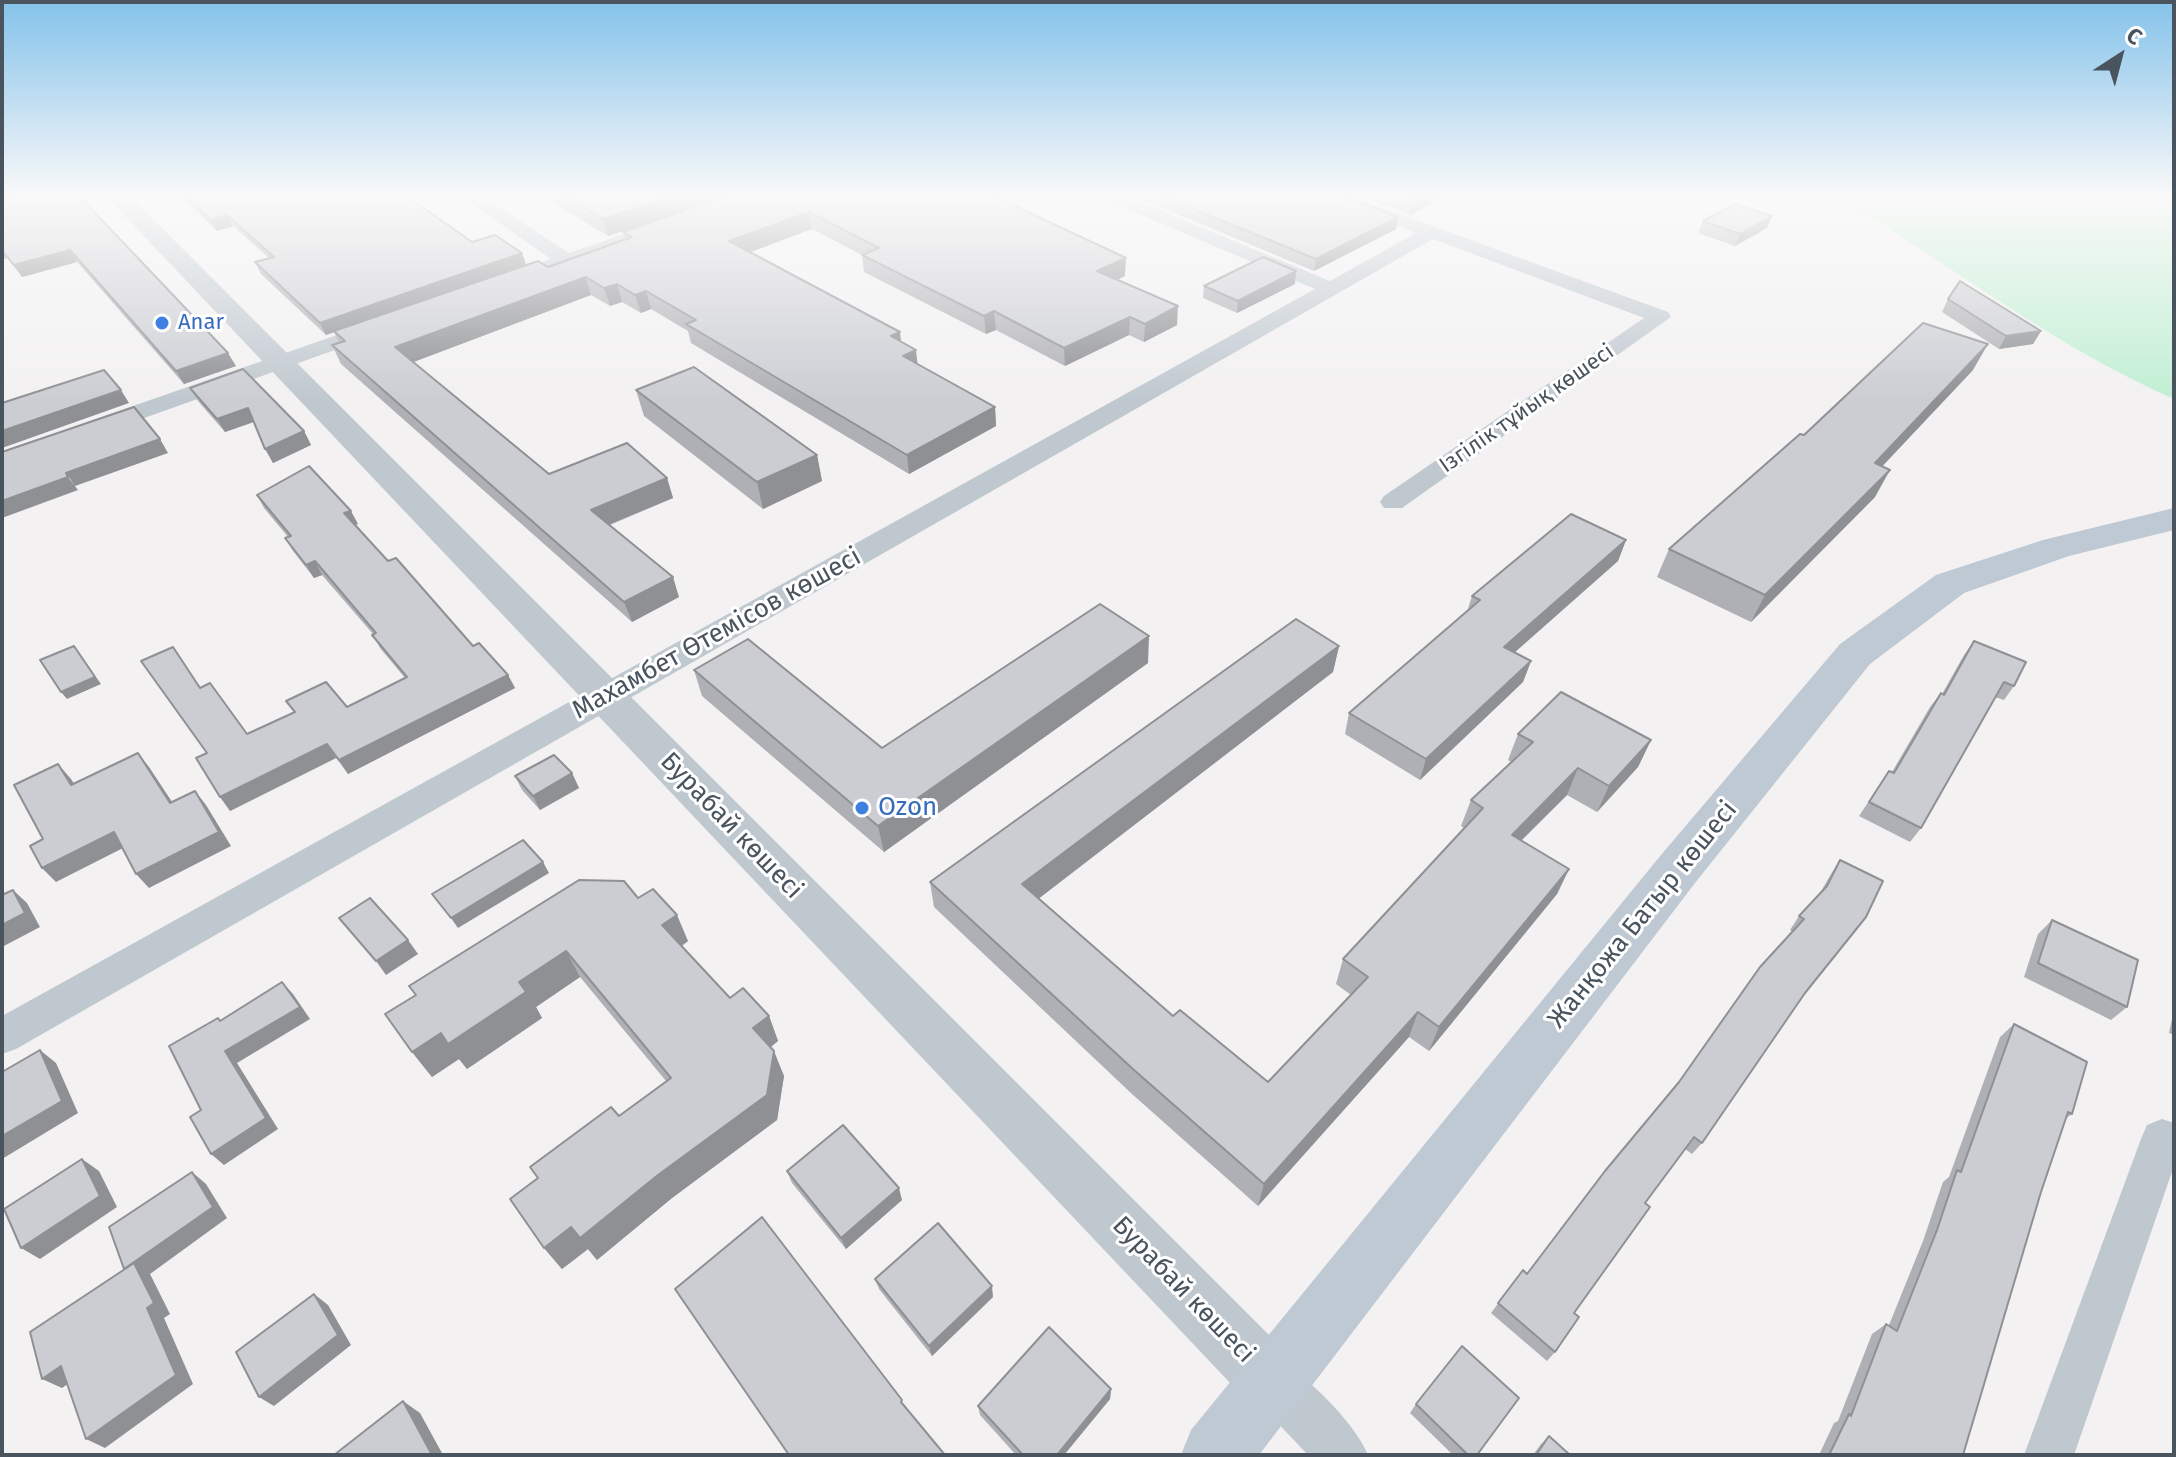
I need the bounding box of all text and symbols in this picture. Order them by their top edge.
north arrow [2080,16,2160,96]
text: С [2121,22,2147,51]
place label: Anar [178,310,224,336]
marker: Anar [153,314,171,332]
street label: Ізгілік тұйық көшесі [1435,339,1619,479]
street label: Махамбет Өтемісов көшесі [567,542,867,726]
street label: Бурабай көшесі [653,746,809,906]
place label: Ozon [878,792,937,824]
street label: Жанқожа Батыр көшесі [1542,795,1744,1035]
marker: Ozon [853,799,871,817]
street label: Бурабай көшесі [1105,1210,1261,1370]

